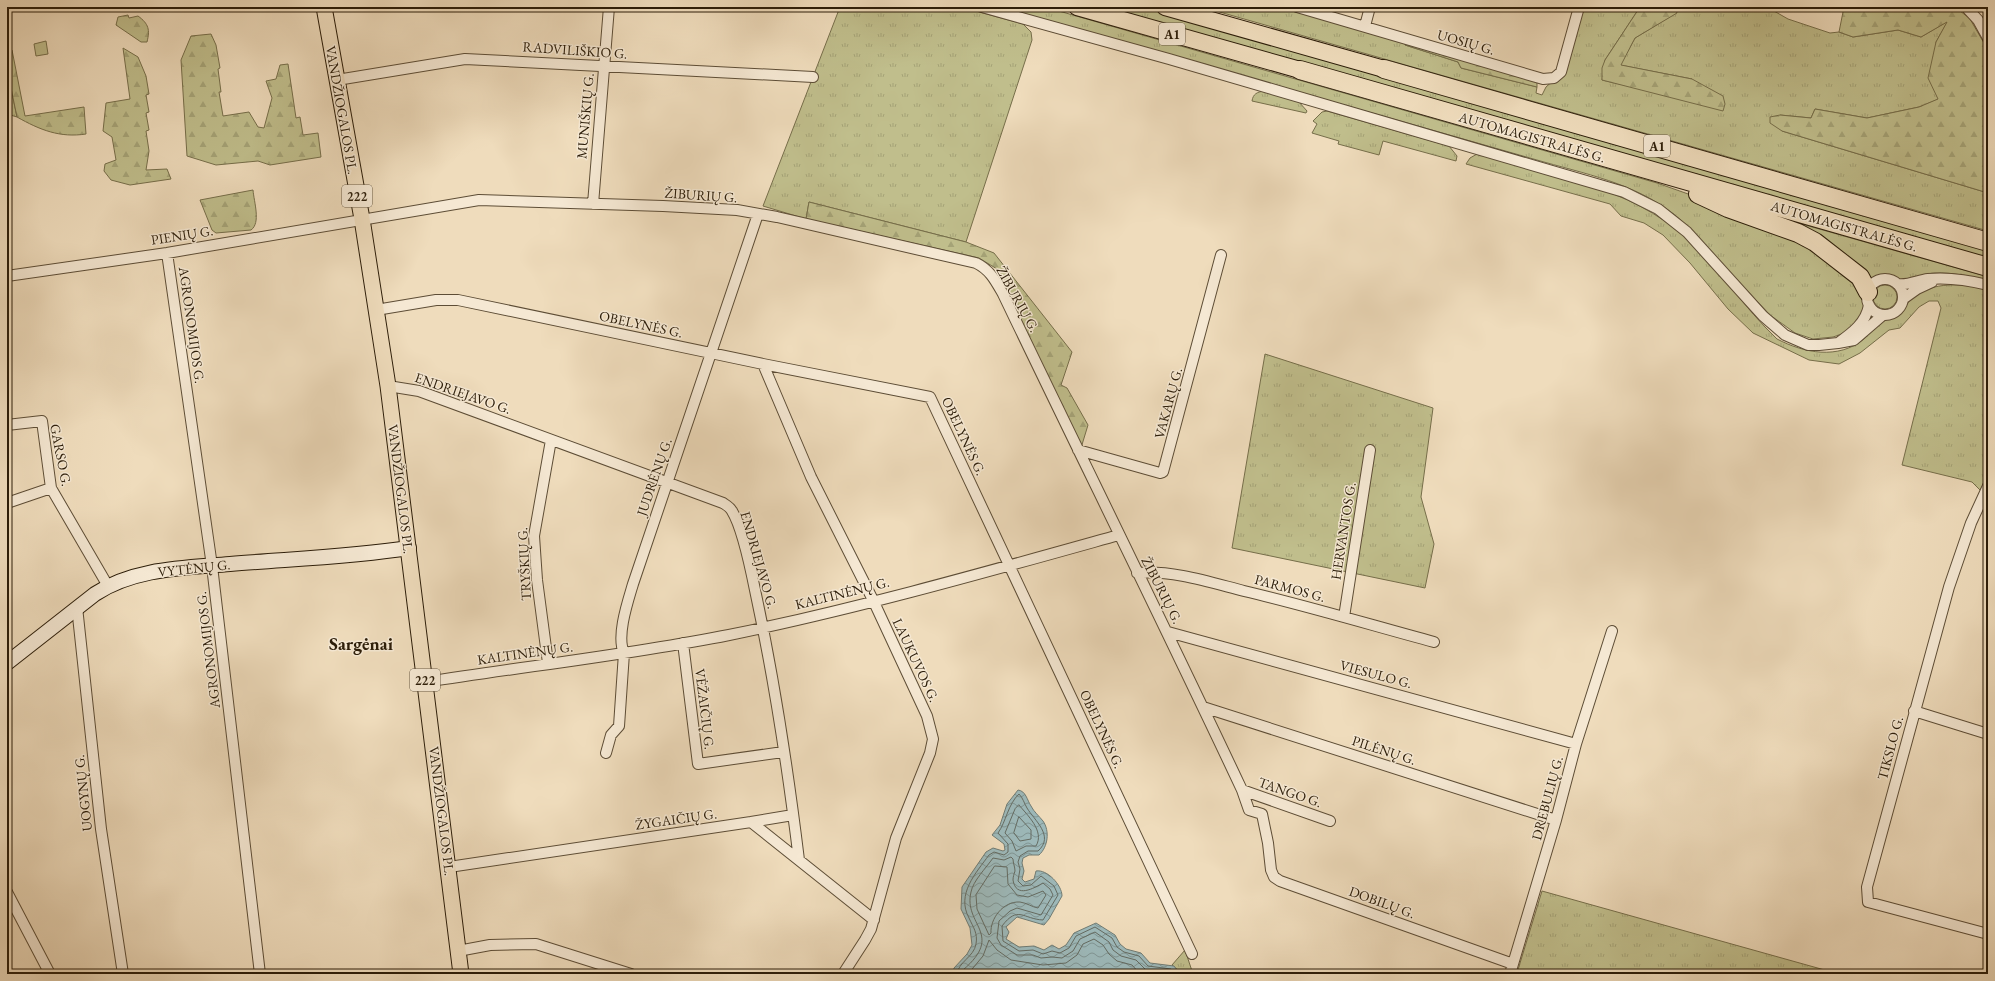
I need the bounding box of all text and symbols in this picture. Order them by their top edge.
road number: A1 [1159,23,1185,45]
street label: UOSIŲ G. [1435,25,1497,59]
street label: RADVILIŠKIO G. [522,37,628,63]
street label: VANDŽIOGALOS PL. [322,44,362,176]
street label: MUNIŠKIŲ G. [572,72,598,160]
street label: AUTOMAGISTRALĖS G. [1456,107,1607,167]
road number: A1 [1644,135,1670,157]
street label: ŽIBURIŲ G. [664,183,738,207]
road number: 222 [342,185,372,207]
street label: AUTOMAGISTRALĖS G. [1768,196,1919,256]
street label: PIENIŲ G. [150,221,214,249]
street label: ŽIBURIŲ G. [992,263,1044,335]
street label: AGRONOMIJOS G. [175,265,209,384]
street label: OBELYNĖS G. [598,306,684,342]
street label: VAKARŲ G. [1150,365,1186,441]
street label: ENDRIEJAVO G. [413,368,513,418]
street label: OBELYNĖS G. [938,394,990,478]
street label: GARSO G. [46,422,76,488]
street label: VANDŽIOGALOS PL. [384,423,418,555]
street label: JUDRĖNŲ G. [632,436,676,519]
street label: HERVANTOS G. [1326,481,1360,581]
street label: ENDRIEJAVO G. [736,509,782,611]
street label: TRYŠKIŲ G. [513,527,535,601]
street label: ŽIBURIŲ G. [1137,553,1187,627]
street label: VYTĖNŲ G. [157,555,231,581]
street label: PARMOS G. [1253,570,1327,606]
street label: KALTINĖNŲ G. [793,573,891,613]
street label: AGRONOMIJOS G. [192,591,224,710]
street label: LAUKUVOS G. [889,615,943,705]
district label: Sargėnai [329,632,394,655]
street label: KALTINĖNŲ G. [476,637,574,669]
street label: VIESULO G. [1338,656,1414,692]
street label: VĖŽAIČIŲ G. [691,667,719,751]
road number: 222 [410,669,440,691]
street label: OBELYNĖS G. [1076,687,1128,771]
street label: TIKSLO G. [1873,714,1907,782]
street label: PILĖNŲ G. [1350,731,1418,769]
street label: VANDŽIOGALOS PL. [425,745,459,877]
street label: UOGYNŲ G. [70,754,96,832]
street label: DREBULIŲ G. [1527,754,1567,842]
street label: TANGO G. [1256,773,1324,811]
street label: ŽYGAIČIŲ G. [634,804,718,834]
street label: DOBILŲ G. [1347,882,1417,922]

